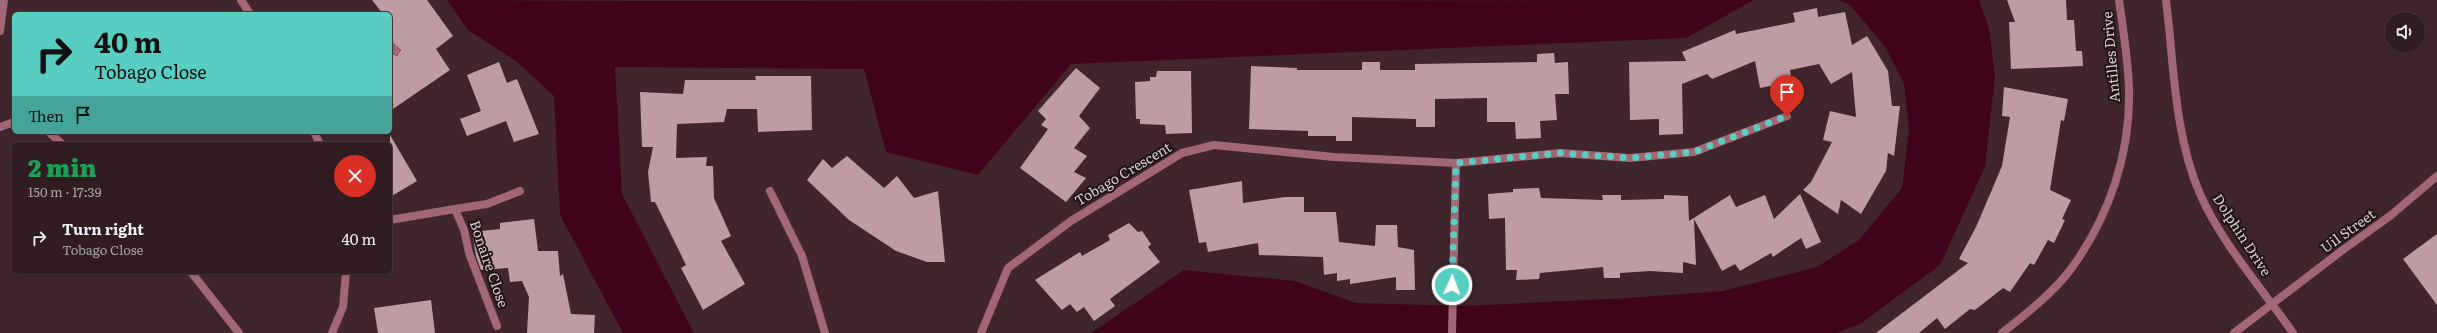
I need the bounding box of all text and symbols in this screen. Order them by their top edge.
street label: Antilles Drive [2096,11,2124,103]
map controls [2385,12,2425,52]
button: sound [2385,12,2425,52]
text: 40 m [94,20,162,62]
icon: right [28,28,80,80]
text: Tobago Close [94,58,207,85]
pin [1770,75,1804,116]
icon: arrive [1776,81,1798,103]
text: Then [28,104,64,127]
icon: arrive [72,104,94,126]
street label: Tobago Crescent [1070,136,1175,210]
text: 2 min [28,149,97,184]
button: close [334,155,376,197]
text: 150 m · 17:39 [28,182,101,201]
street label: Dolphin Drive [2209,189,2277,280]
street label: Uil Street [2316,203,2379,257]
text: Turn right [62,217,144,240]
street label: Bonaire Close [466,217,514,310]
icon: right [28,227,50,249]
text: 40 m [342,227,376,250]
text: Tobago Close [62,240,143,259]
position arrow [1431,264,1473,306]

